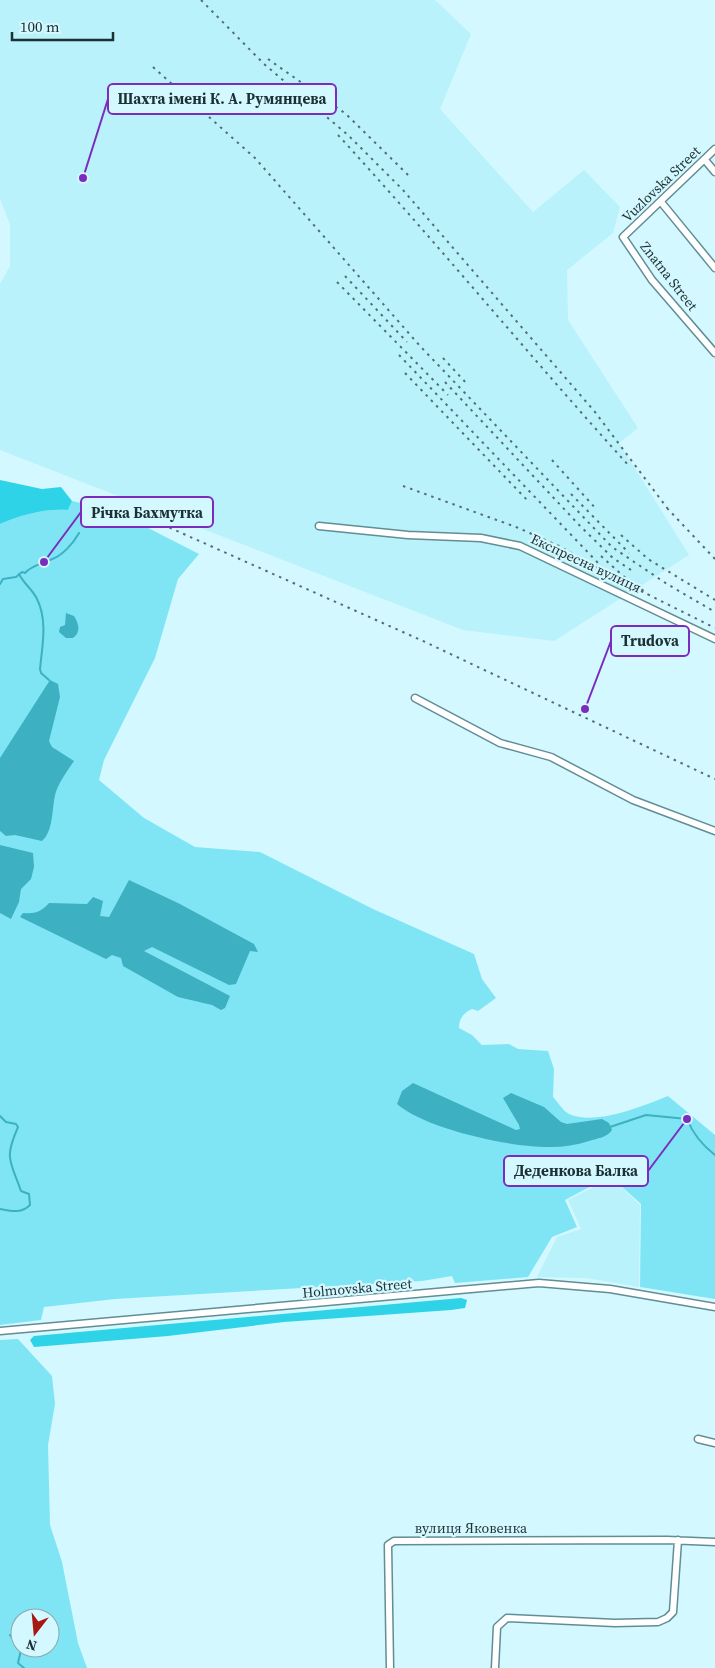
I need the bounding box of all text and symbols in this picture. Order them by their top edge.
scale bar [12,10,114,42]
text: 100 m [20,16,60,37]
callout: Шахта імені К. А. Румянцева [108,84,336,114]
text: Шахта імені К. А. Румянцева [118,88,327,109]
street label: Vuzlovska Street [617,141,705,227]
street label: Znatna Street [636,237,703,315]
callout: Річка Бахмутка [81,497,213,527]
text: Річка Бахмутка [91,502,204,523]
street label: Експресна вулиця [528,529,644,597]
callout: Trudova [611,626,689,656]
text: Trudova [621,630,680,651]
callout: Деденкова Балка [504,1156,648,1186]
text: Деденкова Балка [514,1160,639,1181]
street label: Holmovska Street [301,1273,413,1303]
street label: вулиця Яковенка [415,1518,528,1538]
north arrow [10,1608,60,1658]
text: N [24,1634,39,1657]

